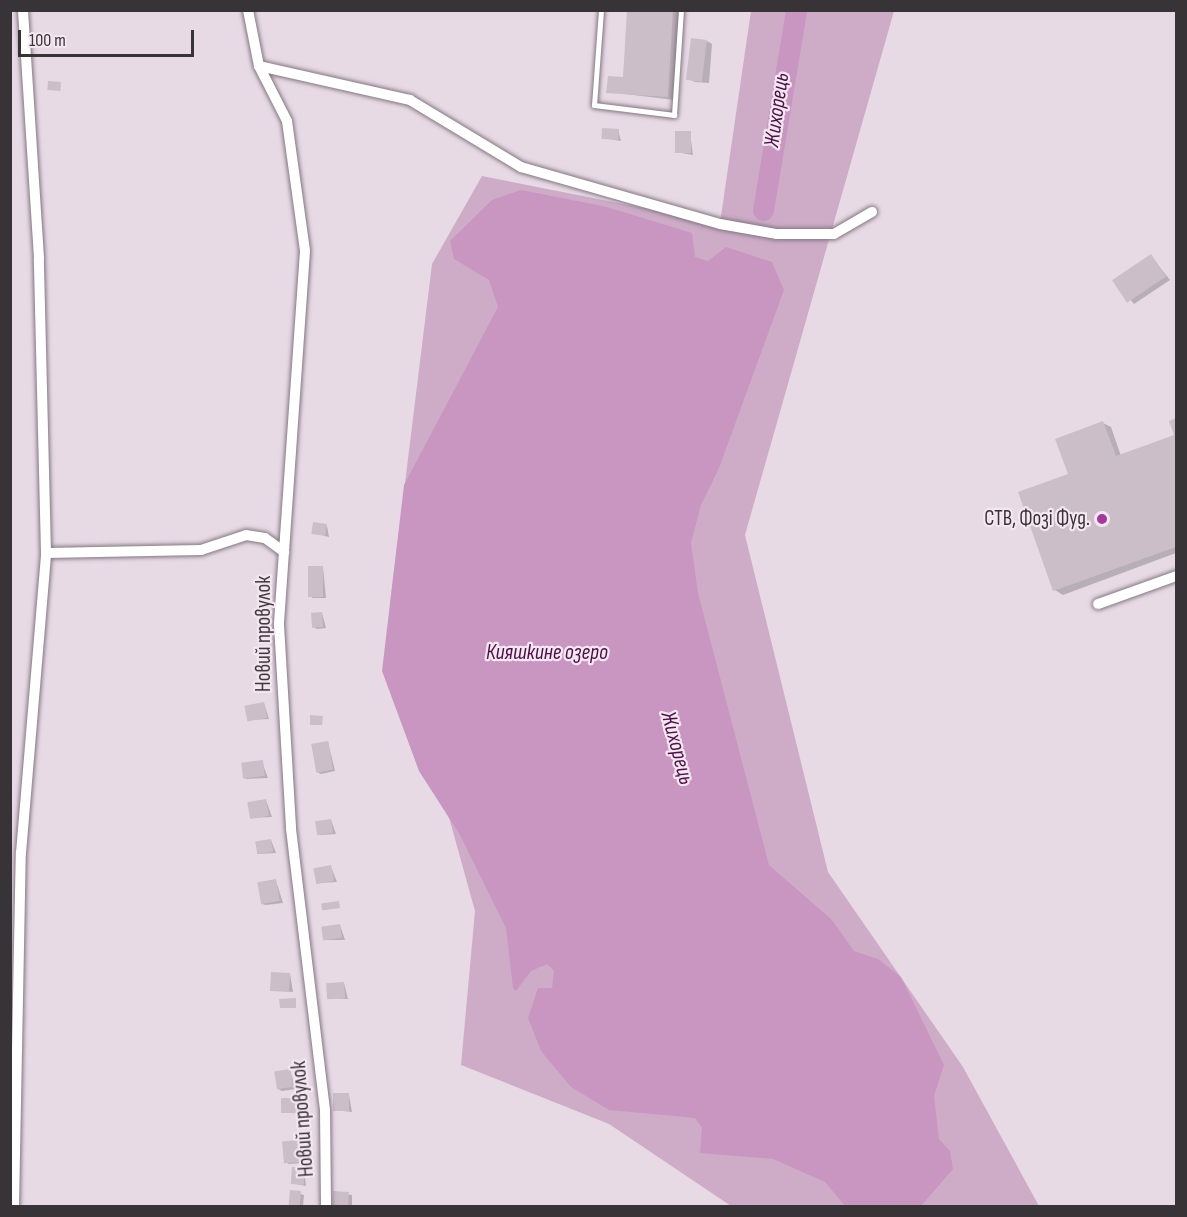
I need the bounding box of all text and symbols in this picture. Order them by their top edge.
scale bar [21,18,196,56]
text: 100 m [29,30,66,51]
water label: Жихорець [759,71,795,149]
place label: СТВ, Фозі Фуд. [984,506,1090,532]
marker: СТВ, Фозі Фуд. [1095,512,1109,526]
street label: Новий провулок [251,576,277,692]
water label: Кияшкине озеро [486,640,608,666]
water label: Жихорець [655,708,699,788]
street label: Новий провулок [286,1060,320,1178]

